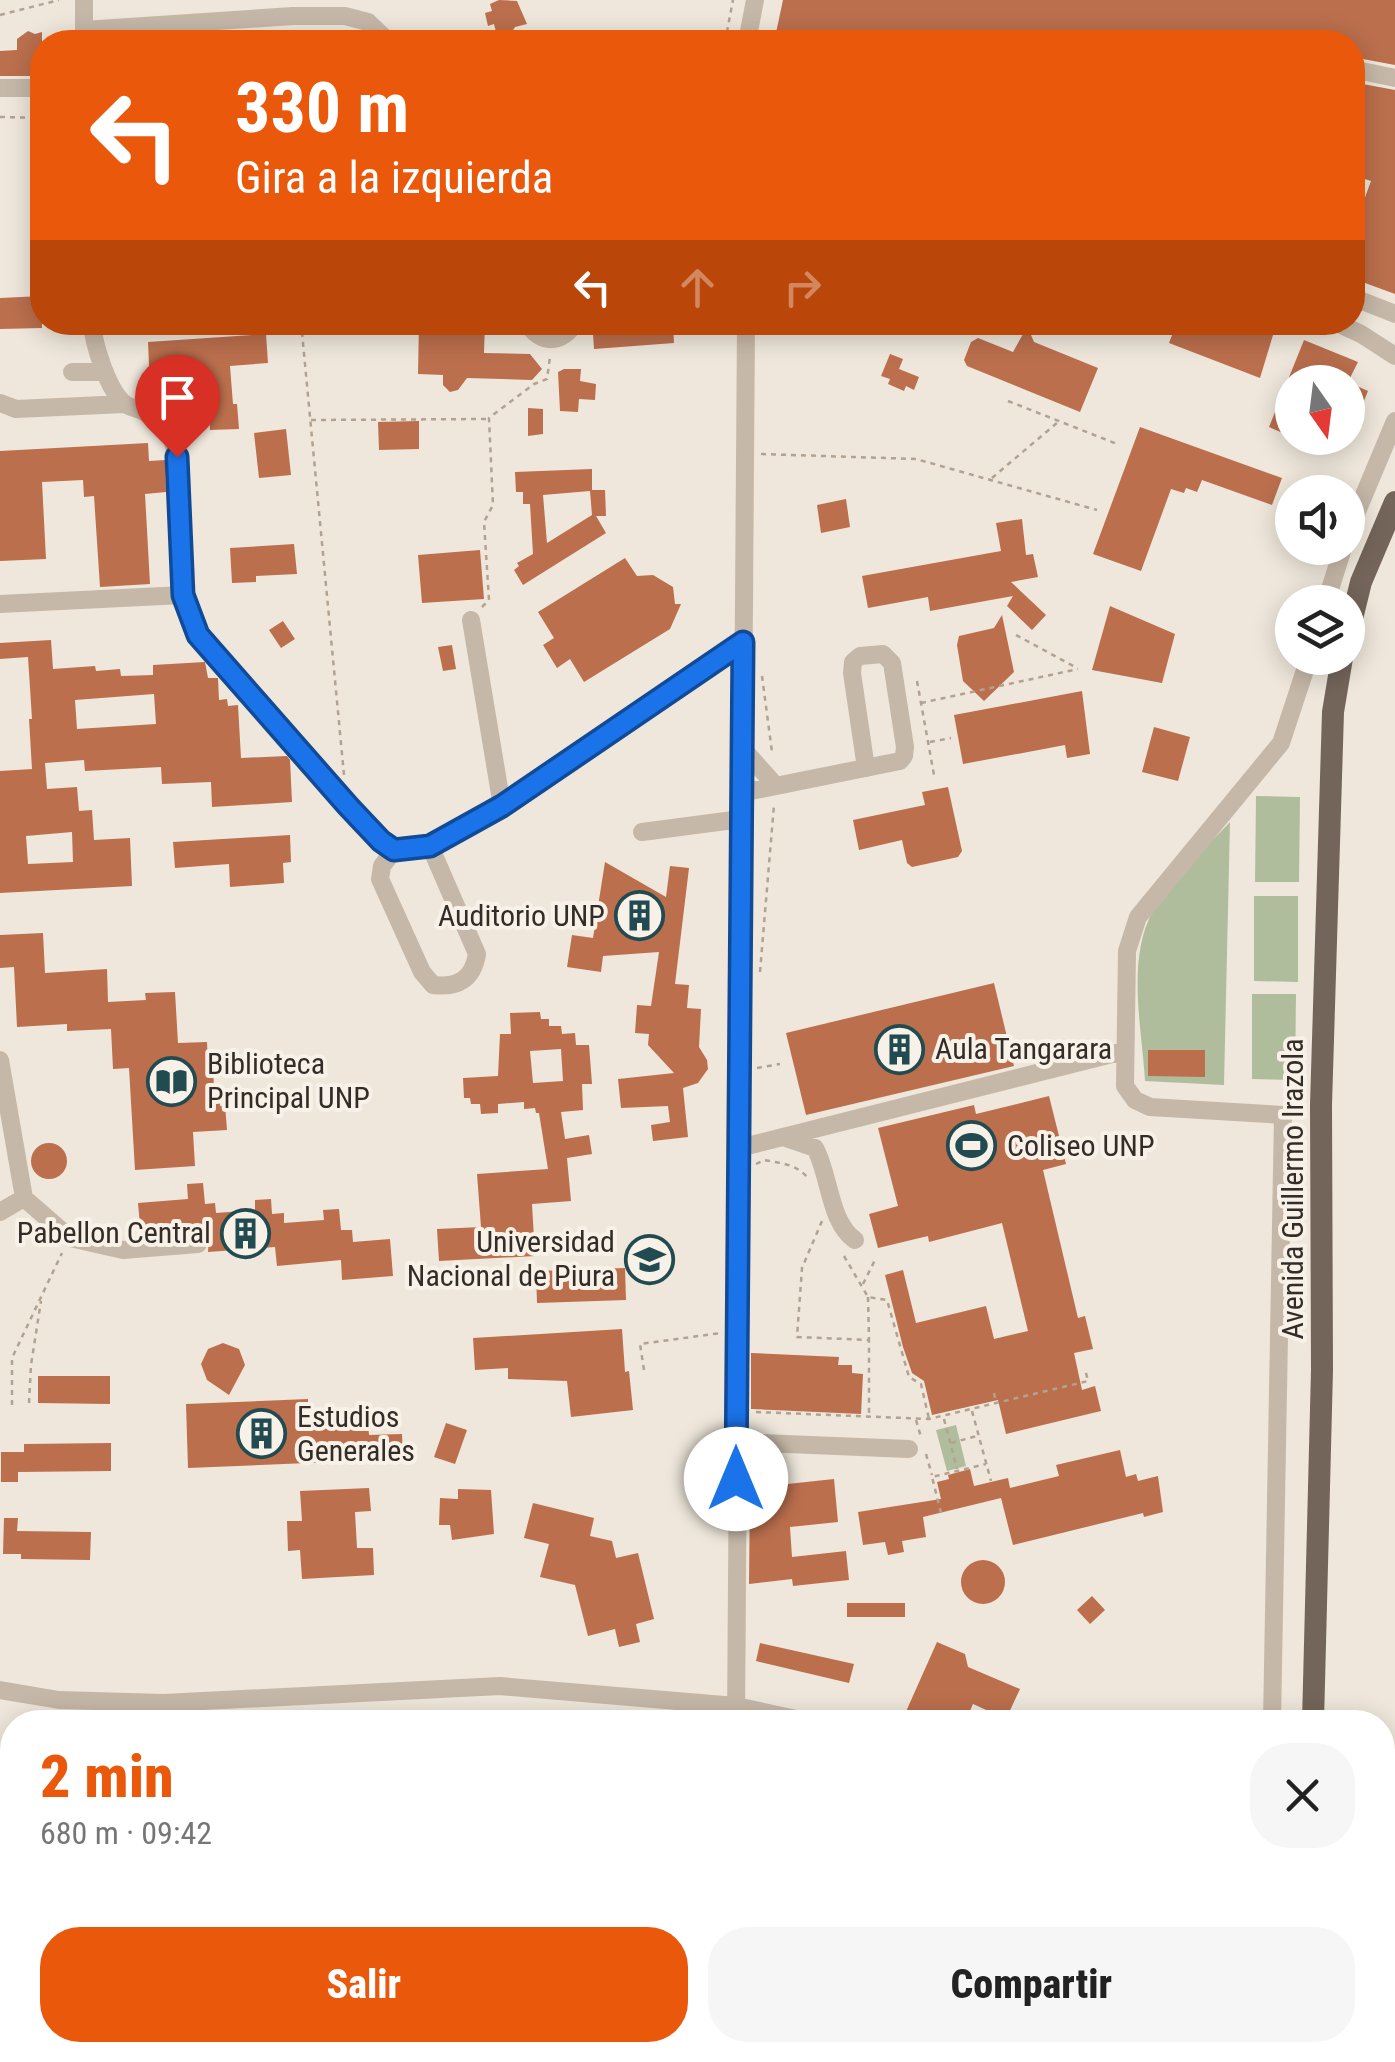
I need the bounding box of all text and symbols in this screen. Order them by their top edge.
text: 330 m [235,67,409,149]
icon: left [70,70,200,200]
text: Gira a la izquierda [235,151,553,204]
icon: left [565,260,620,315]
icon: ahead [670,260,725,315]
icon: right [775,260,830,315]
pin [135,355,220,458]
north arrow [1275,365,1365,455]
map controls [1275,365,1365,675]
icon: arrive [150,370,205,425]
button: sound [1275,475,1365,565]
button: layers [1275,585,1365,675]
building icon: Auditorio UNP [614,890,666,942]
place label: Auditorio UNP [438,898,605,933]
building icon: Aula Tangarara [874,1023,926,1075]
place label: Aula Tangarara [935,1031,1112,1066]
street label: Avenida Guillermo Irazola [1275,1038,1310,1340]
place label: Biblioteca Principal UNP [207,1046,370,1115]
library icon: Biblioteca Principal UNP [146,1055,198,1107]
sports icon: Coliseo UNP [946,1120,998,1172]
place label: Coliseo UNP [1007,1128,1155,1163]
building icon: Pabellon Central [220,1207,272,1259]
place label: Pabellon Central [17,1215,211,1250]
place label: Universidad Nacional de Piura [407,1224,615,1293]
school or university icon: Universidad Nacional de Piura [624,1233,676,1285]
place label: Estudios Generales [297,1399,415,1468]
building icon: Estudios Generales [236,1408,288,1460]
position arrow [684,1427,788,1531]
text: 2 min [40,1741,174,1812]
button: close [1250,1743,1355,1848]
text: 680 m · 09:42 [40,1814,212,1852]
button: Salir [40,1927,688,2042]
button: Compartir [708,1927,1355,2042]

